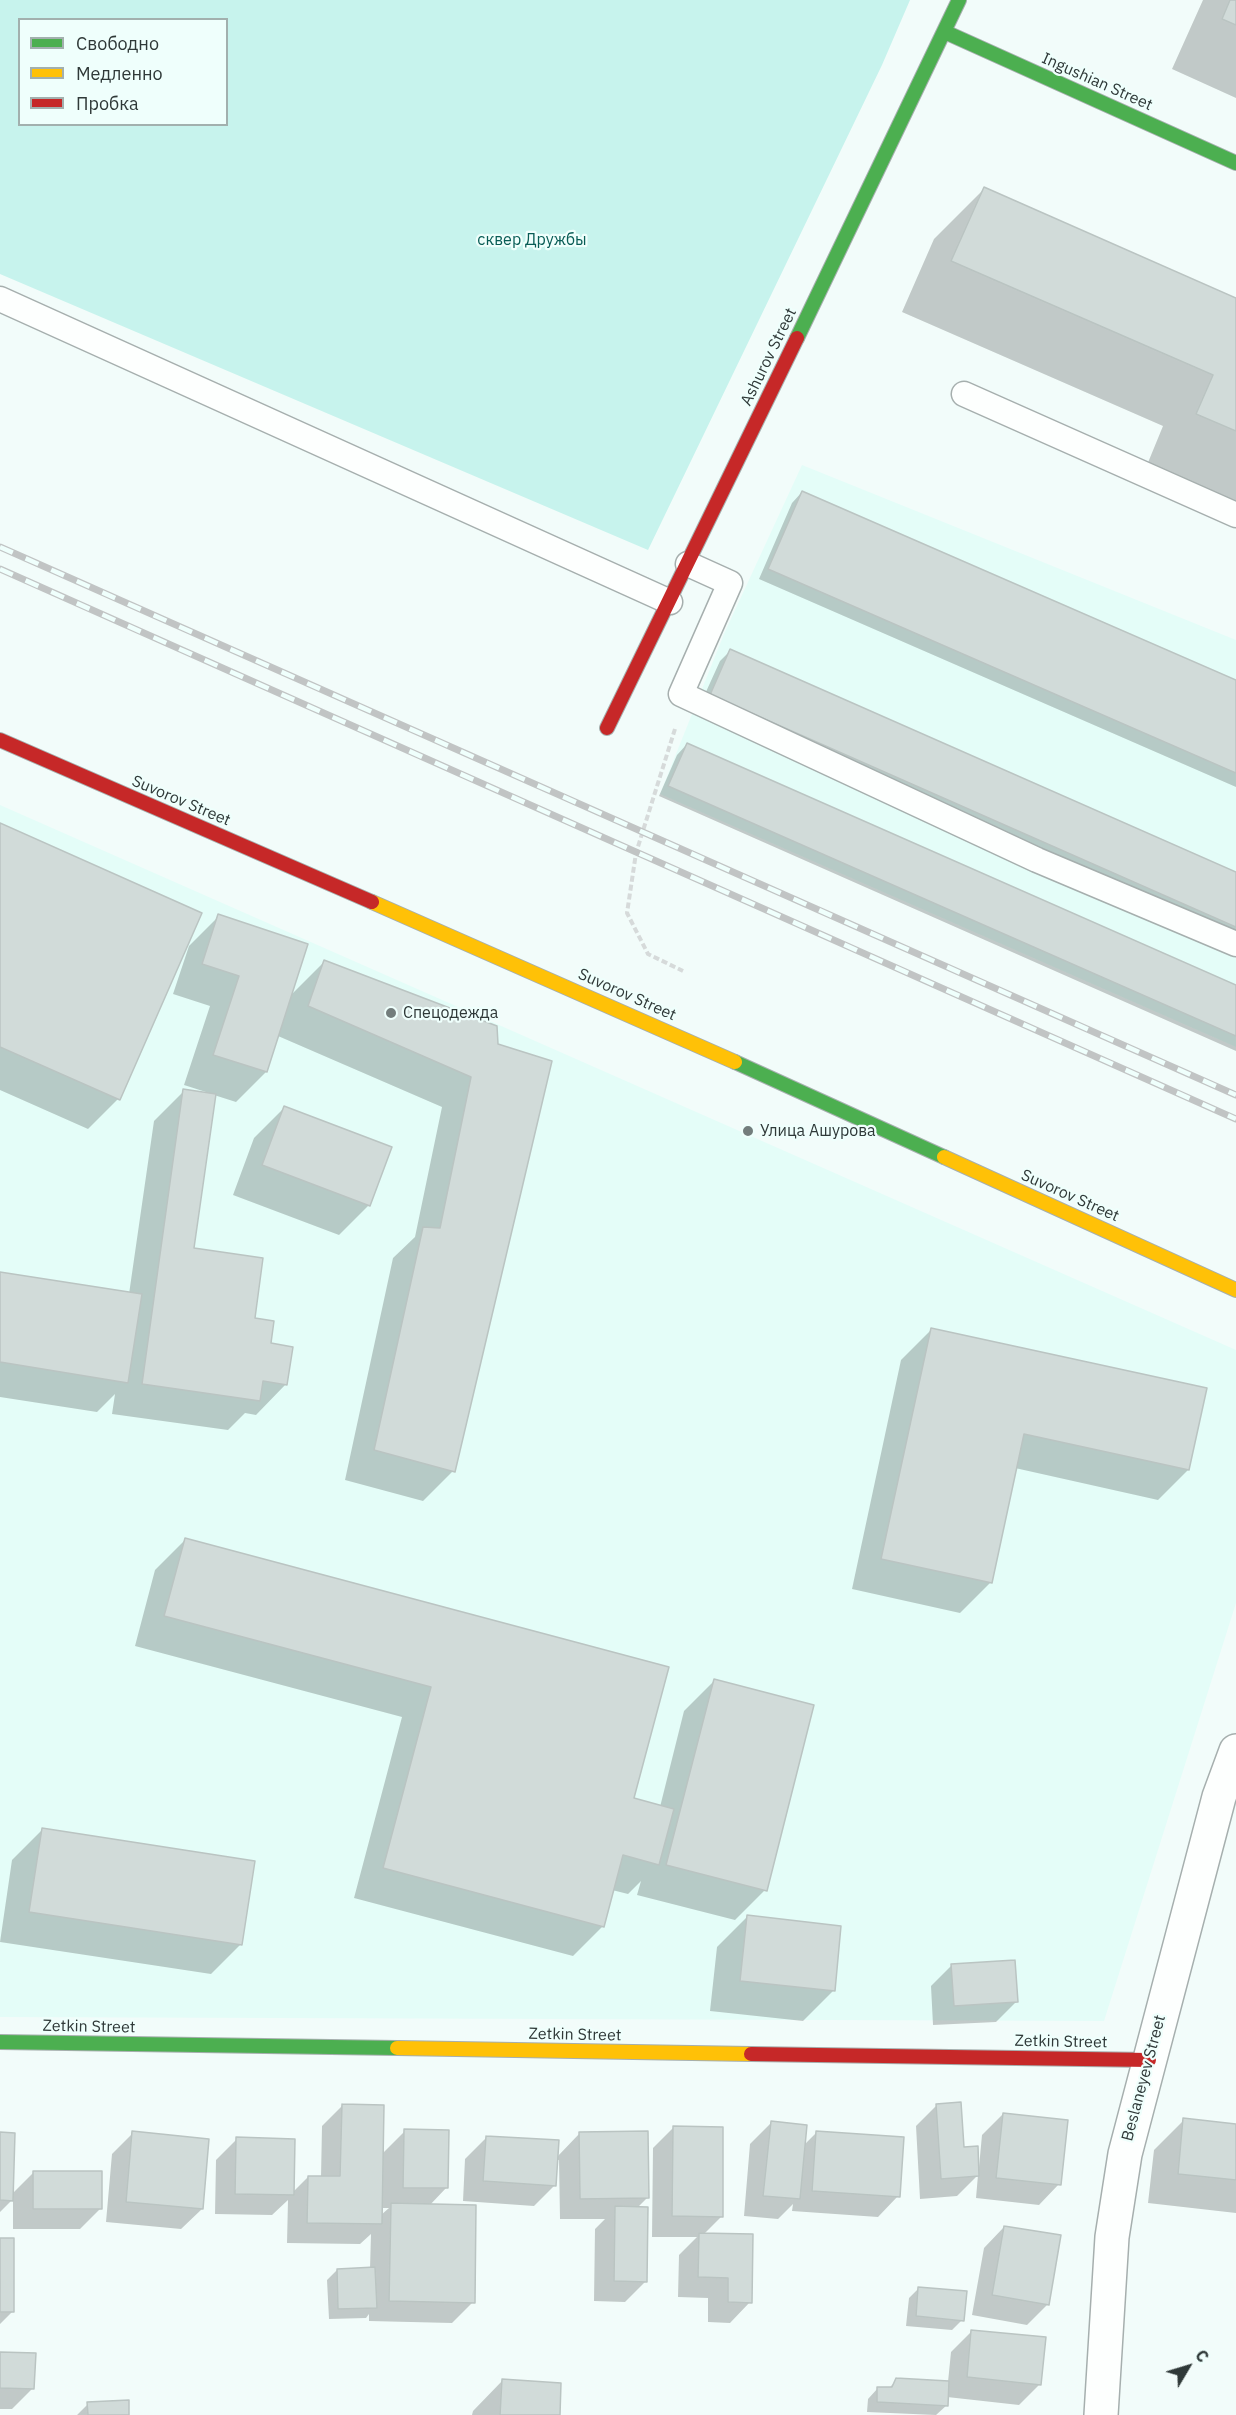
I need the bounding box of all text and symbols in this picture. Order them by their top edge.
legend [18,18,228,126]
text: Свободно [76,32,159,55]
street label: Ingushian Street [1039,49,1155,115]
text: Медленно [76,62,163,85]
text: Пробка [76,92,139,115]
park label: сквер Дружбы [477,230,587,250]
street label: Ashurov Street [737,305,801,409]
street label: Suvorov Street [129,772,233,830]
street label: Suvorov Street [575,965,679,1025]
place label: Спецодежда [403,1003,498,1023]
marker: Спецодежда [384,1006,398,1020]
place label: Улица Ашурова [760,1121,876,1141]
marker: Улица Ашурова [741,1124,755,1138]
street label: Suvorov Street [1018,1166,1122,1226]
street label: Beslaneyev Street [1118,2013,1170,2143]
street label: Zetkin Street [42,2017,136,2037]
street label: Zetkin Street [528,2025,622,2045]
street label: Zetkin Street [1014,2032,1108,2052]
north arrow [1158,2337,1218,2397]
text: С [1191,2346,1213,2366]

